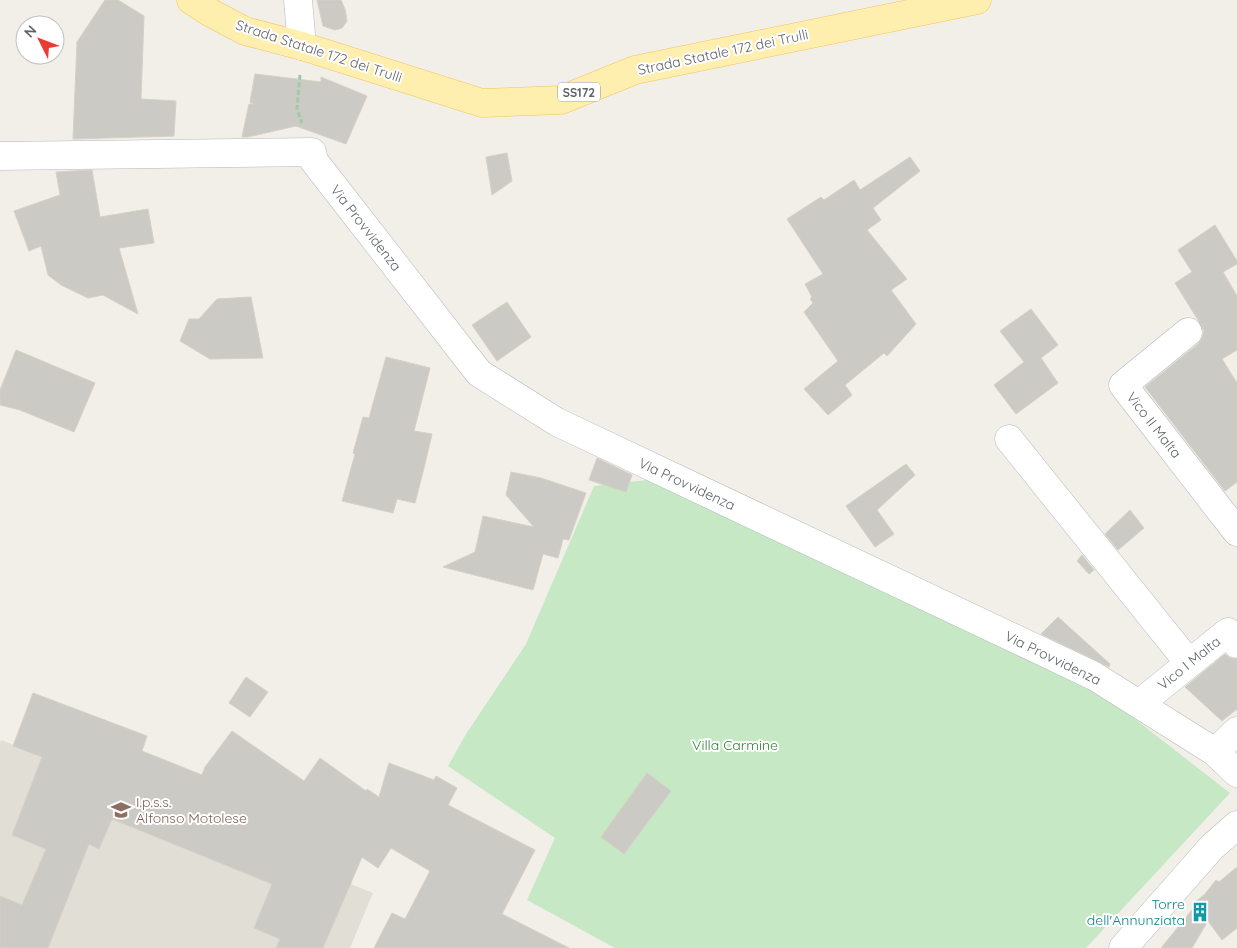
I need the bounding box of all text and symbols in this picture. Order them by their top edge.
north arrow [15,15,65,65]
street label: Strada Statale 172 dei Trulli [234,16,404,86]
text: N [20,21,40,41]
street label: Strada Statale 172 dei Trulli [636,25,810,79]
road number: SS172 [558,82,600,101]
street label: Via Provvidenza [327,181,405,275]
street label: Vico II Malta [1123,388,1185,462]
street label: Via Provvidenza [636,454,738,514]
street label: Via Provvidenza [1002,627,1104,689]
street label: Vico I Malta [1154,632,1224,694]
park label: Villa Carmine [692,736,778,754]
place label: I.p.s.s. Alfonso Motolese [136,793,247,827]
school or university icon: I.p.s.s. Alfonso Motolese [110,799,132,821]
place label: Torre dell'Annunziata [1087,895,1185,929]
building icon: Torre dell'Annunziata [1189,901,1211,923]

